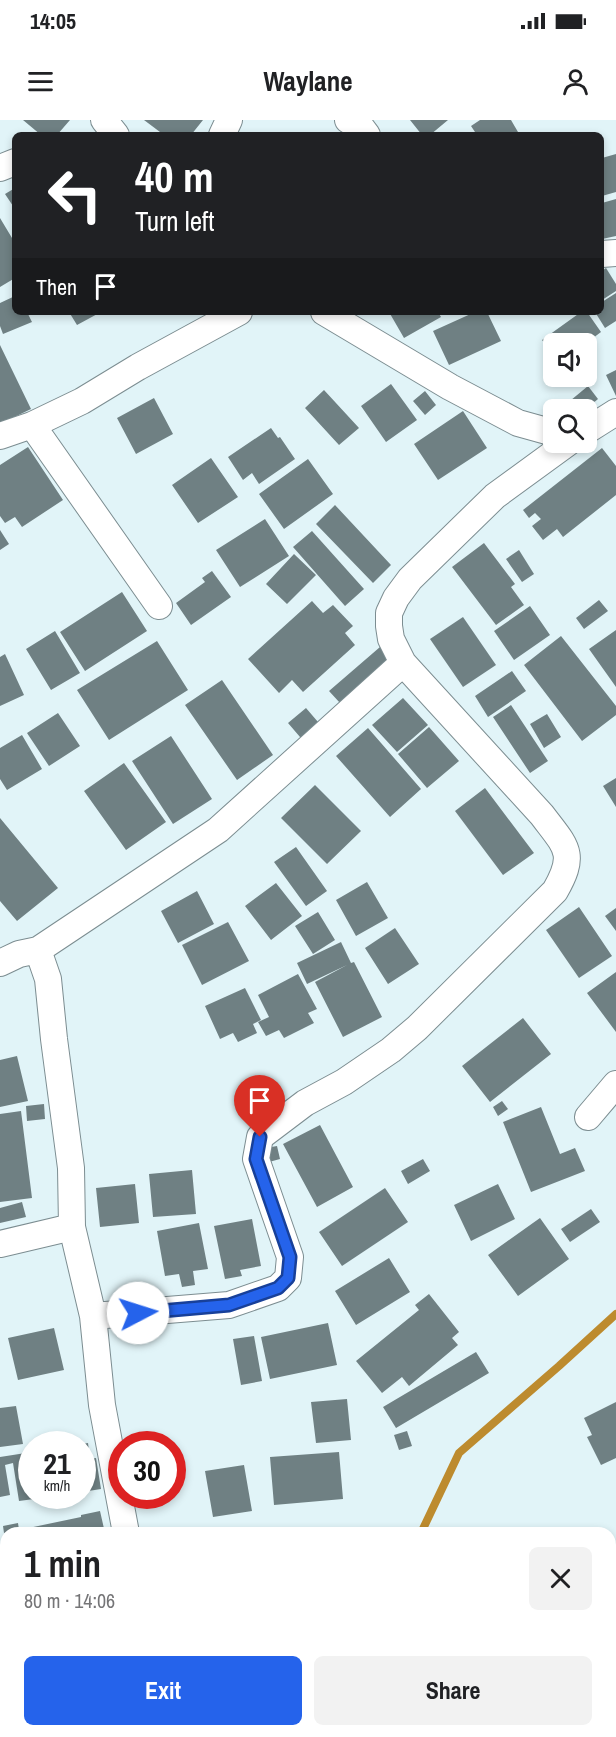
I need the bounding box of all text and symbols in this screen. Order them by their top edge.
text: 14:05 [30,6,76,36]
text: Waylane [263,63,353,99]
icon: menu [24,65,57,98]
icon: person [559,65,592,98]
text: 40 m [135,149,214,205]
icon: left [36,156,114,234]
text: Turn left [135,203,214,239]
icon: arrive [89,270,122,303]
text: Then [36,272,77,302]
map controls [543,333,597,453]
button: sound [543,333,597,387]
button: search [543,399,597,453]
pin [234,1075,285,1137]
icon: arrive [243,1084,276,1117]
position arrow [106,1281,170,1345]
speed limit sign: 30 [108,1431,186,1509]
text: 21 [43,1443,71,1483]
text: km/h [44,1475,70,1496]
text: 1 min [24,1540,101,1588]
button: close [529,1547,592,1610]
text: 80 m · 14:06 [24,1587,115,1614]
button: Exit [24,1656,302,1725]
button: Share [314,1656,592,1725]

